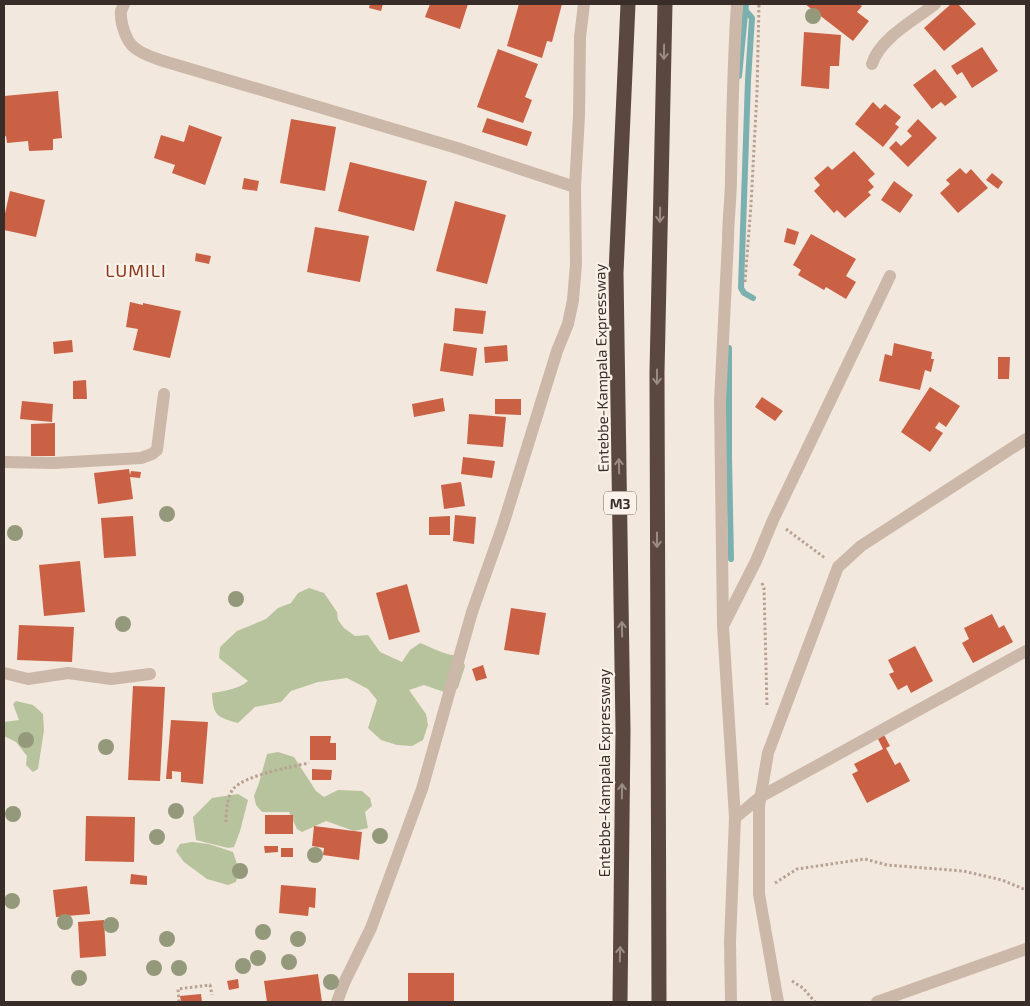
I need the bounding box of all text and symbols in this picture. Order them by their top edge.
one-way arrow [659,44,668,60]
one-way arrow [655,206,665,223]
district label: LUMILI [105,259,167,281]
street label: Entebbe-Kampala Expressway [590,263,612,472]
one-way arrow [652,369,662,385]
one-way arrow [614,458,624,474]
road number: M3 [604,492,636,514]
one-way arrow [652,532,662,548]
one-way arrow [617,621,627,637]
street label: Entebbe-Kampala Expressway [595,669,613,877]
one-way arrow [617,783,627,800]
one-way arrow [615,946,625,962]

